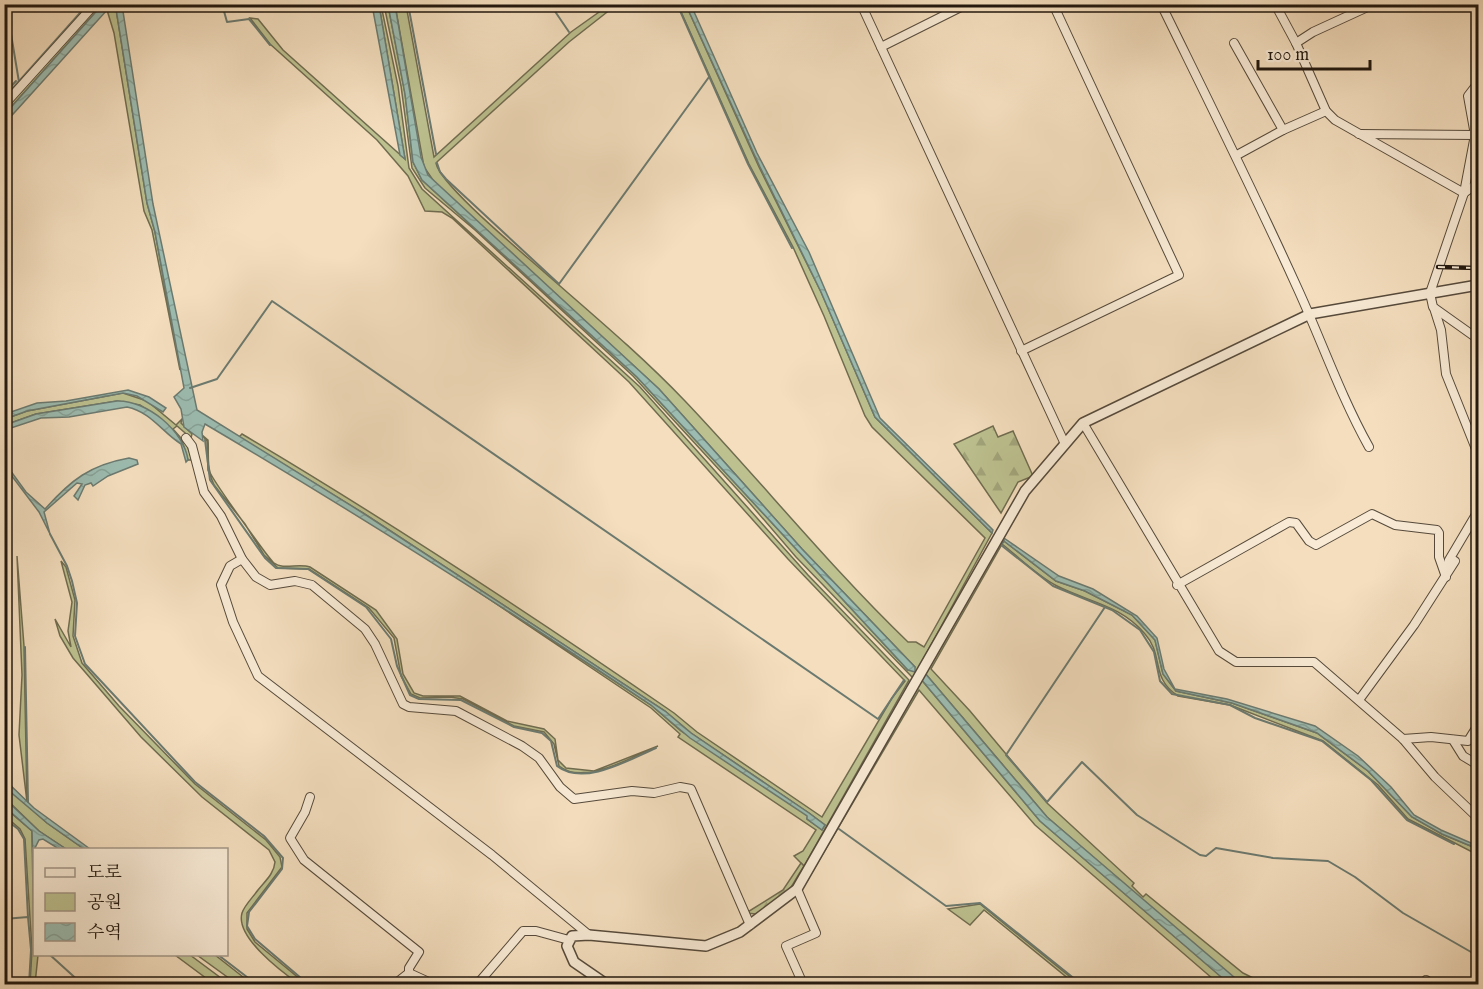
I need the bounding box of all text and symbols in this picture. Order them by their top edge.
scale bar [1258,33,1370,71]
text: 100 m [1267,44,1309,67]
legend [33,848,228,956]
text: 도로 [87,862,122,885]
text: 공원 [87,892,122,915]
text: 수역 [87,922,122,945]

